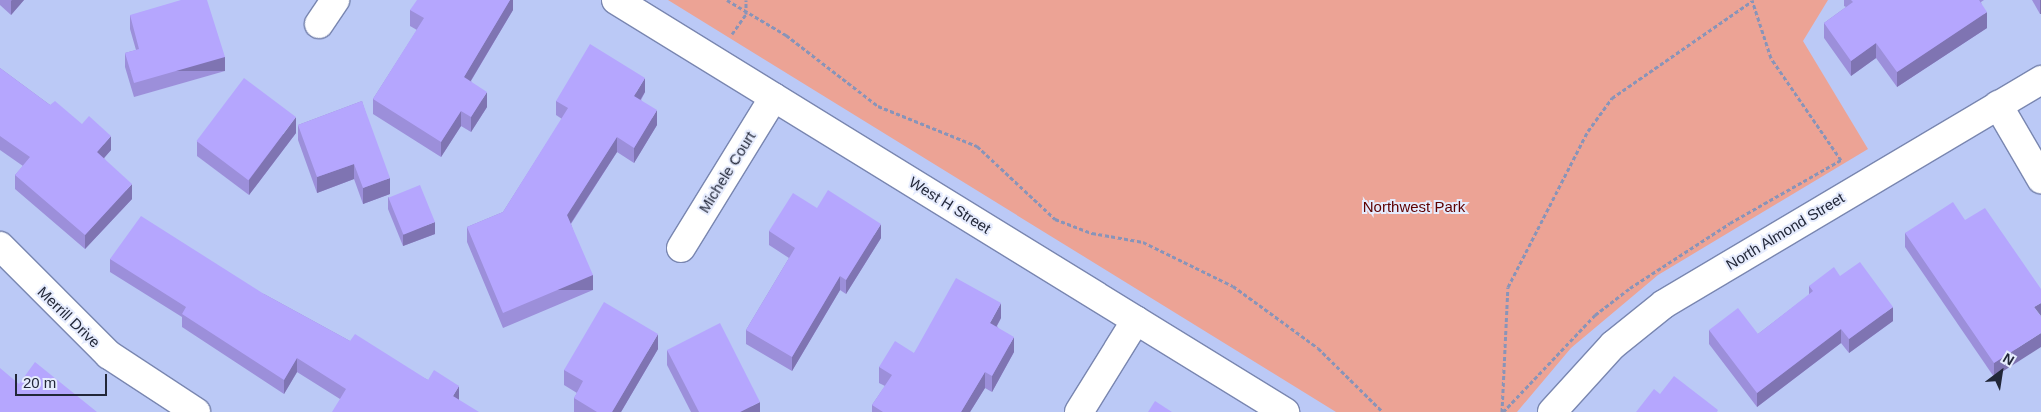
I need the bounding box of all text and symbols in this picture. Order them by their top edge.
street label: Michele Court [695,128,759,216]
street label: West H Street [906,173,994,237]
street label: North Almond Street [1722,188,1848,274]
park label: Northwest Park [1363,198,1465,216]
street label: Merrill Drive [34,283,104,351]
north arrow [1976,347,2026,397]
text: N [2000,350,2017,369]
scale bar [18,364,110,396]
text: 20 m [23,374,56,391]

